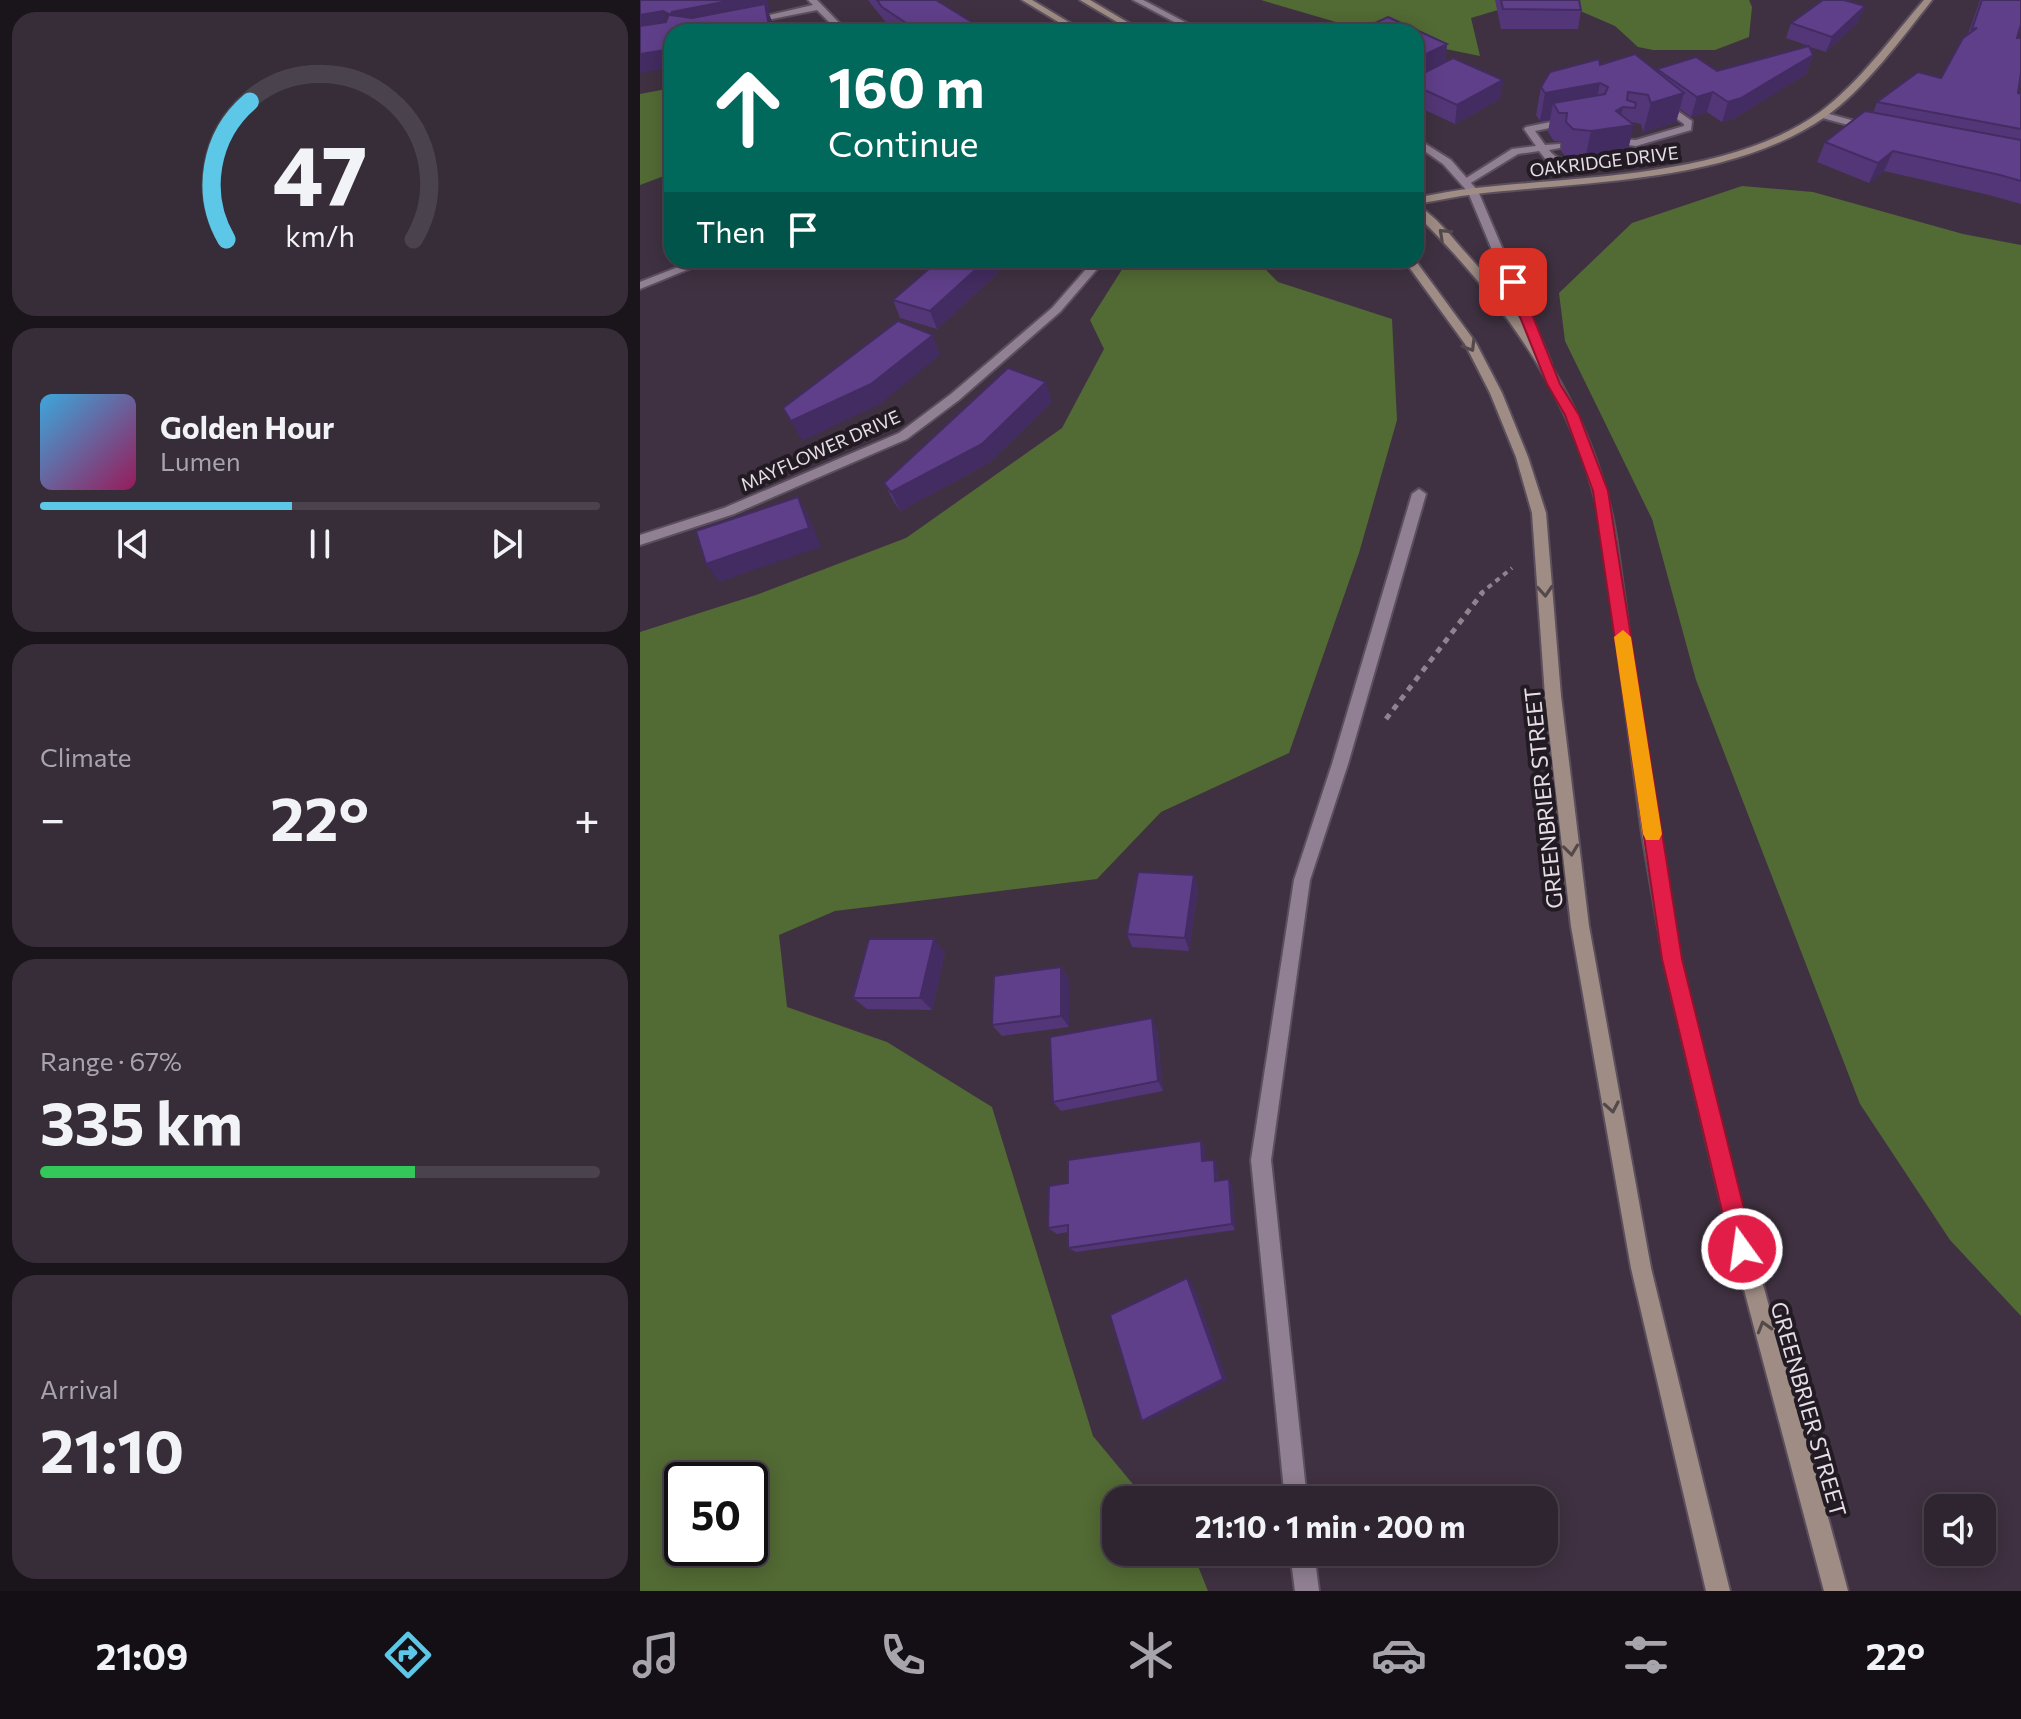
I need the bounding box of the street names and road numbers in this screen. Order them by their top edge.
street label: OAKRIDGE DRIVE [1528,141,1680,181]
street label: MAYFLOWER DRIVE [737,405,903,495]
street label: GREENBRIER STREET [1518,686,1568,910]
street label: GREENBRIER STREET [1765,1298,1853,1520]

